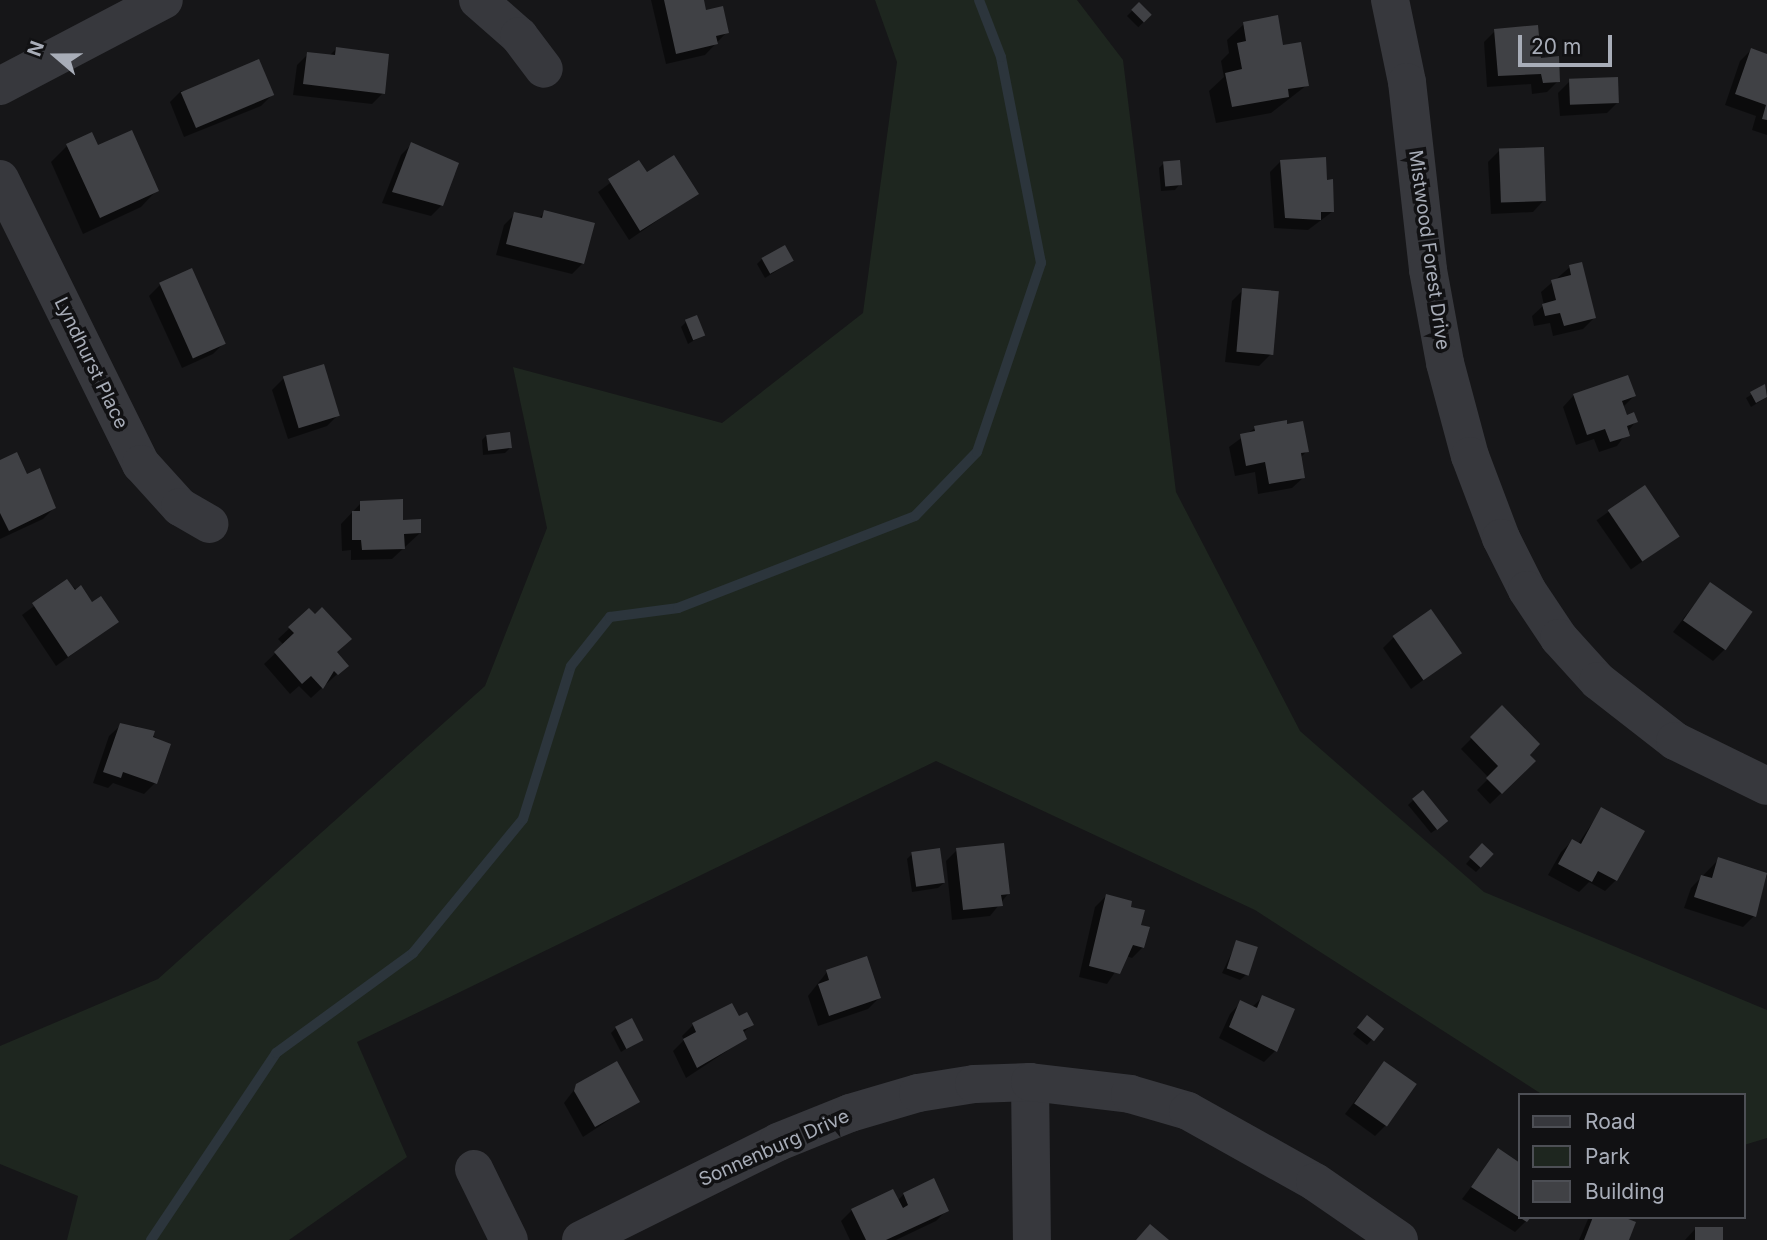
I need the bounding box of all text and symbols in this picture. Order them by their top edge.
north arrow [21,21,91,91]
scale bar [1522,21,1616,65]
text: 20 m [1531,34,1581,59]
text: N [23,38,49,59]
street label: Mistwood Forest Drive [1404,149,1454,351]
street label: Lyndhurst Place [49,293,133,433]
legend [1518,1093,1746,1219]
street label: Sonnenburg Drive [695,1105,853,1191]
text: Road [1585,1109,1636,1134]
text: Park [1585,1144,1630,1169]
text: Building [1585,1179,1665,1204]

